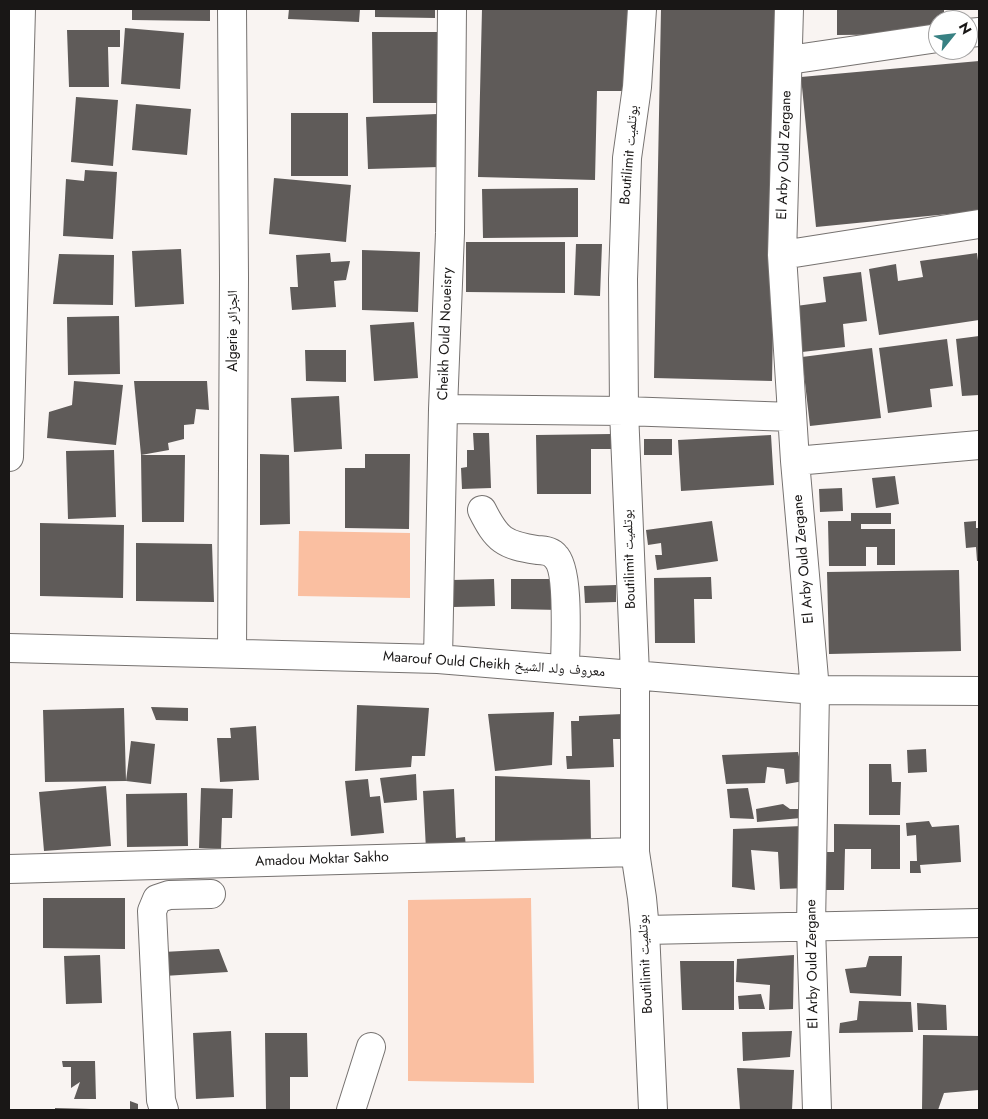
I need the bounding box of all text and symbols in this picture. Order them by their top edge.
north arrow [928,10,978,60]
text: N [954,18,977,38]
street label: El Arby Ould Zergane [774,90,796,220]
street label: Boutilimit بوتلميت [617,105,643,205]
street label: Cheikh Ould Noueisry [435,267,457,401]
street label: Algerie الجزائر [226,290,242,372]
street label: El Arby Ould Zergane [790,494,818,624]
street label: Boutilimit بوتلميت [620,509,640,609]
street label: Maarouf Ould Cheikh معروف ولد الشيخ [382,649,606,681]
street label: Amadou Moktar Sakho [255,849,389,871]
street label: El Arby Ould Zergane [803,899,823,1029]
street label: Boutilimit بوتلميت [635,914,657,1014]

